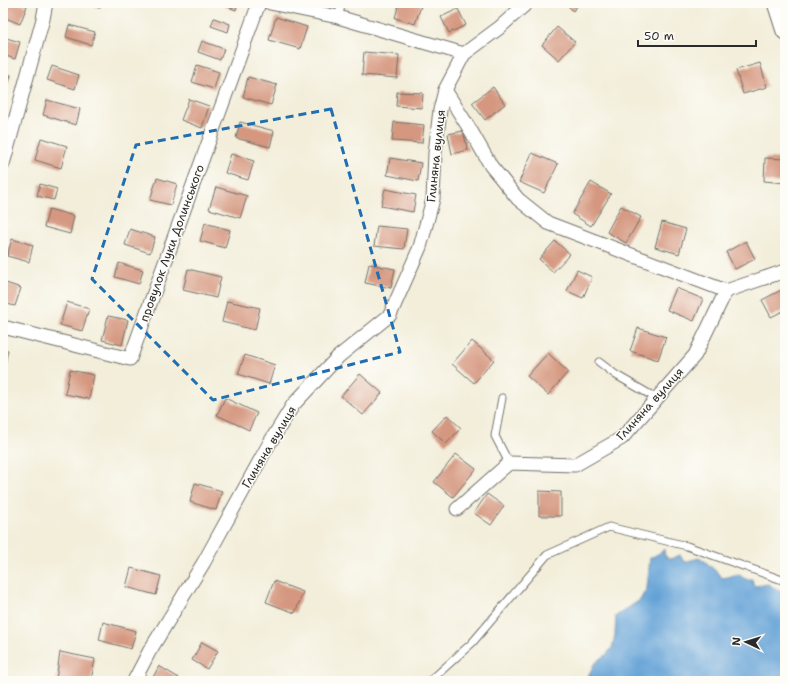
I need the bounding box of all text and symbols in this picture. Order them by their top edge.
scale bar [638,22,756,48]
text: 50 m [644,28,674,44]
street label: Глиняна вулиця [423,109,449,203]
street label: провулок Луки Долинського [136,162,208,324]
street label: Глиняна вулиця [613,364,687,444]
street label: Глиняна вулиця [238,403,300,491]
north arrow [726,622,766,662]
text: N [729,636,744,646]

